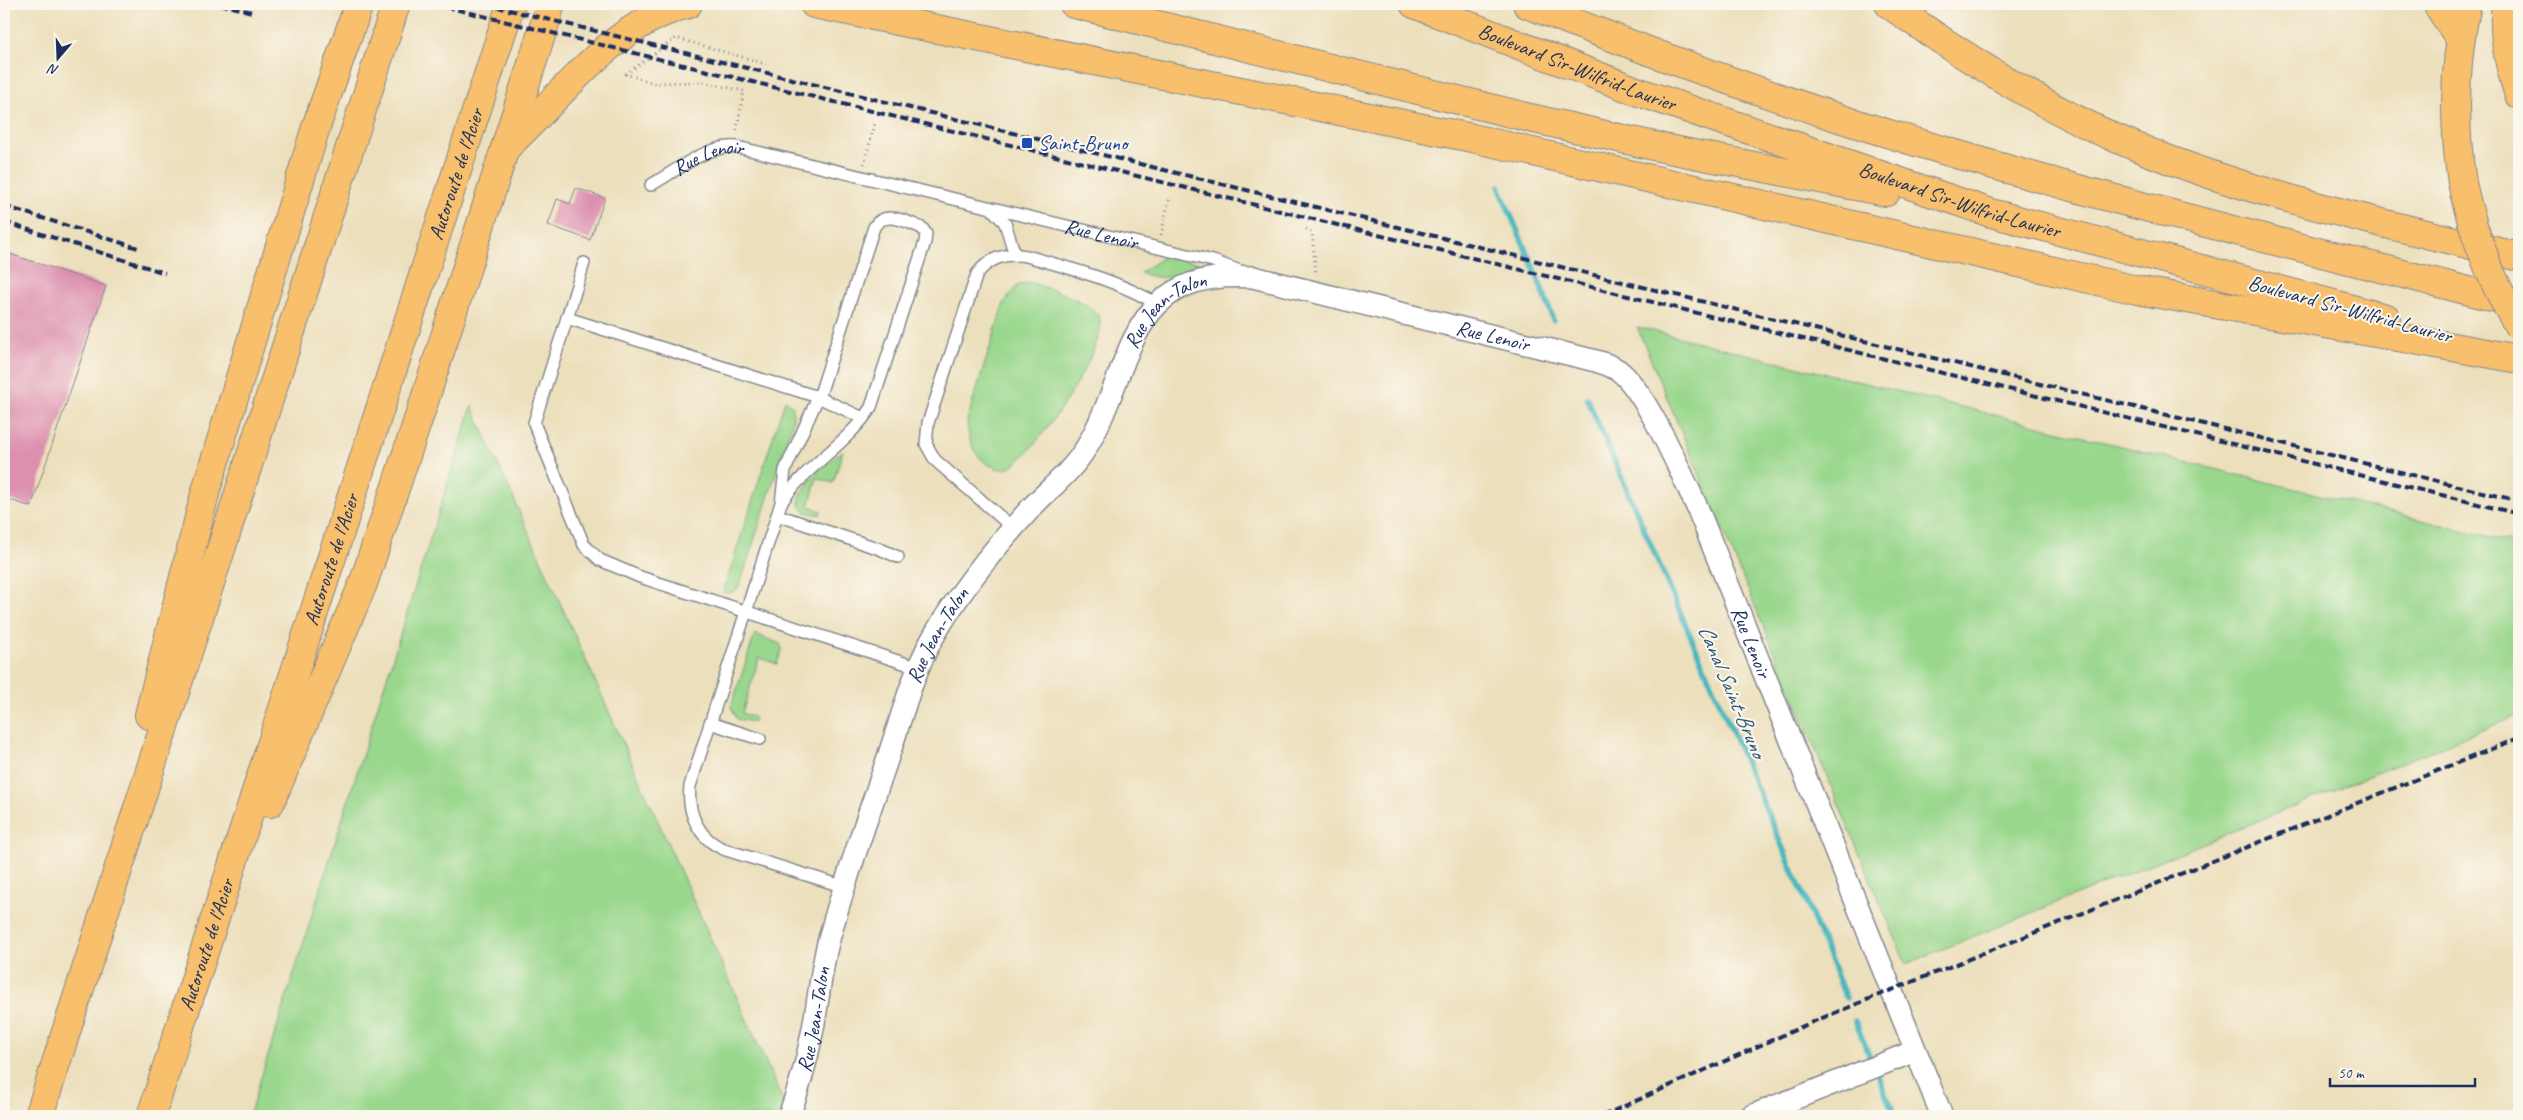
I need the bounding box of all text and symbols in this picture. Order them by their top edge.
street label: Boulevard Sir-Wilfrid-Laurier [1474,17,1681,117]
north arrow [32,32,82,82]
text: N [45,60,61,79]
street label: Autoroute de l'Acier [423,104,490,243]
place label: Saint-Bruno [1038,130,1130,156]
street label: Rue Lenoir [668,134,748,181]
marker: Saint-Bruno [1020,136,1034,150]
street label: Boulevard Sir-Wilfrid-Laurier [1856,156,2065,244]
street label: Rue Lenoir [1062,213,1142,256]
street label: Rue Jean-Talon [1118,266,1210,352]
street label: Boulevard Sir-Wilfrid-Laurier [2245,269,2456,349]
street label: Rue Lenoir [1453,314,1533,358]
street label: Autoroute de l'Acier [298,489,365,628]
street label: Rue Jean-Talon [901,581,975,687]
street label: Rue Lenoir [1725,603,1778,683]
water label: Canal Saint-Bruno [1692,621,1774,765]
street label: Autoroute de l'Acier [173,874,240,1014]
street label: Rue Jean-Talon [791,964,836,1075]
scale bar [2330,1055,2476,1087]
text: 50 m [2338,1064,2365,1083]

